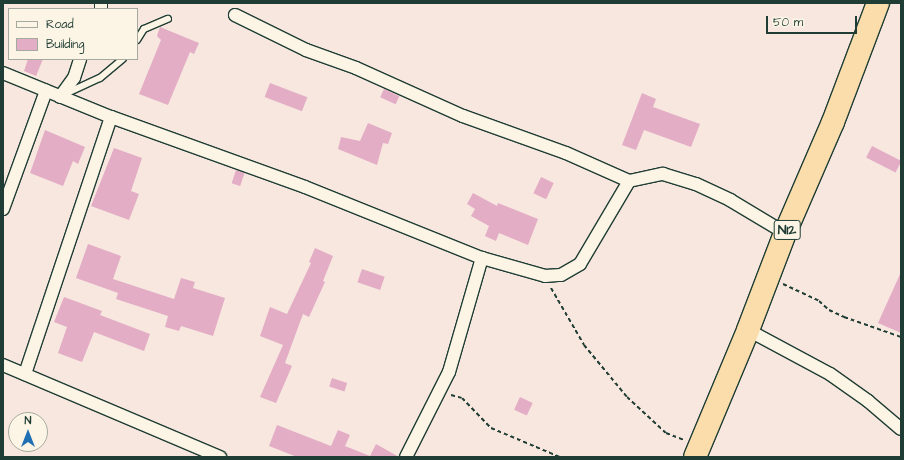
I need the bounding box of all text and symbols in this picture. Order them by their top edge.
legend [8,8,138,60]
scale bar [768,8,859,34]
text: 50 m [773,14,803,31]
text: Road [46,16,74,33]
text: Building [46,36,84,53]
road number: N12 [773,218,801,242]
north arrow [8,412,48,452]
text: N [25,413,31,428]

